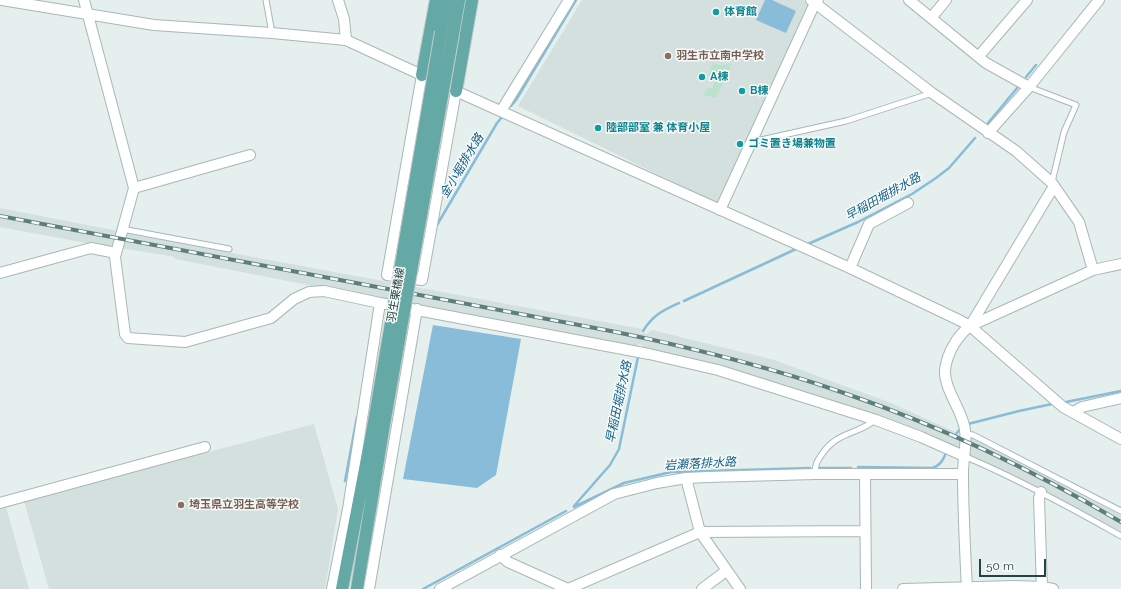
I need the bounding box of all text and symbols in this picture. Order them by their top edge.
place label: 体育館 [724,5,757,19]
marker: 体育館 [711,7,721,17]
place label: 羽生市立南中学校 [676,49,764,63]
marker: 羽生市立南中学校 [663,51,673,61]
place label: A棟 [710,70,728,84]
marker: A棟 [697,72,707,82]
place label: B棟 [750,84,768,98]
marker: B棟 [737,86,747,96]
place label: 陸部部室 兼 体育小屋 [606,121,710,135]
marker: 陸部部室 兼 体育小屋 [593,123,603,133]
water label: 金小堀排水路 [437,131,487,201]
place label: ゴミ置き場兼物置 [748,137,836,151]
marker: ゴミ置き場兼物置 [735,139,745,149]
water label: 早稲田堀排水路 [843,170,923,224]
street label: 羽生栗橋線 [385,267,407,323]
water label: 早稲田堀排水路 [603,359,635,445]
water label: 岩瀬落排水路 [664,455,736,473]
place label: 埼玉県立羽生高等学校 [189,498,299,512]
marker: 埼玉県立羽生高等学校 [176,500,186,510]
scale bar [981,551,1048,577]
text: 50 m [986,559,1014,573]

